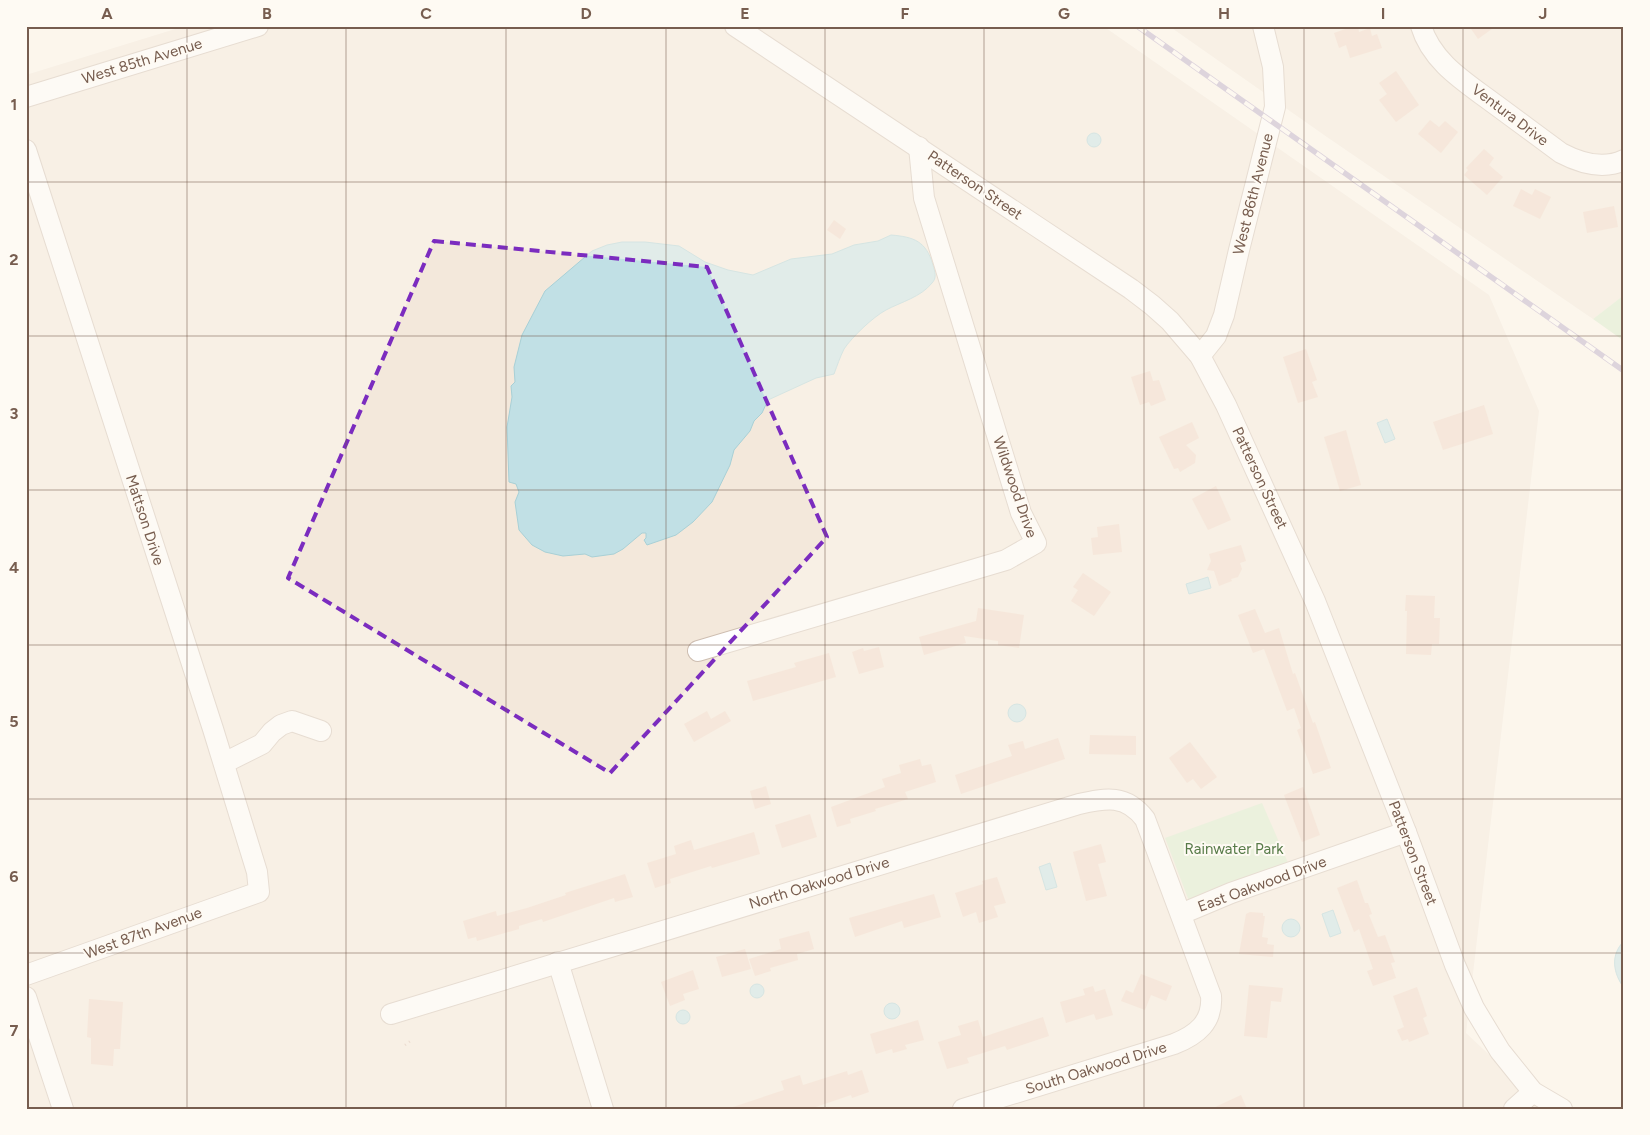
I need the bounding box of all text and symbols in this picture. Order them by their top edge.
text: A [101,4,113,23]
text: B [262,4,272,23]
text: C [420,4,432,23]
text: D [580,4,592,23]
text: E [740,4,750,23]
text: F [901,4,910,23]
text: G [1058,4,1070,23]
text: H [1218,4,1230,23]
text: I [1381,4,1385,23]
text: J [1539,4,1547,23]
street label: West 85th Avenue [80,34,204,88]
street label: Ventura Drive [1468,80,1552,150]
text: 1 [11,95,17,114]
street label: West 86th Avenue [1229,131,1277,257]
street label: Patterson Street [924,147,1026,224]
text: 2 [9,250,19,269]
text: 3 [10,404,19,423]
street label: Patterson Street [1228,424,1292,532]
street label: Wildwood Drive [989,434,1041,540]
street label: Mattson Drive [122,472,168,568]
text: 4 [9,558,19,577]
text: 5 [9,712,19,731]
street label: Patterson Street [1385,798,1441,908]
park label: Rainwater Park [1184,840,1284,858]
street label: East Oakwood Drive [1195,852,1329,916]
street label: North Oakwood Drive [747,853,891,913]
text: 6 [9,867,19,886]
street label: West 87th Avenue [82,903,204,963]
text: 7 [10,1021,19,1040]
street label: South Oakwood Drive [1023,1038,1169,1098]

